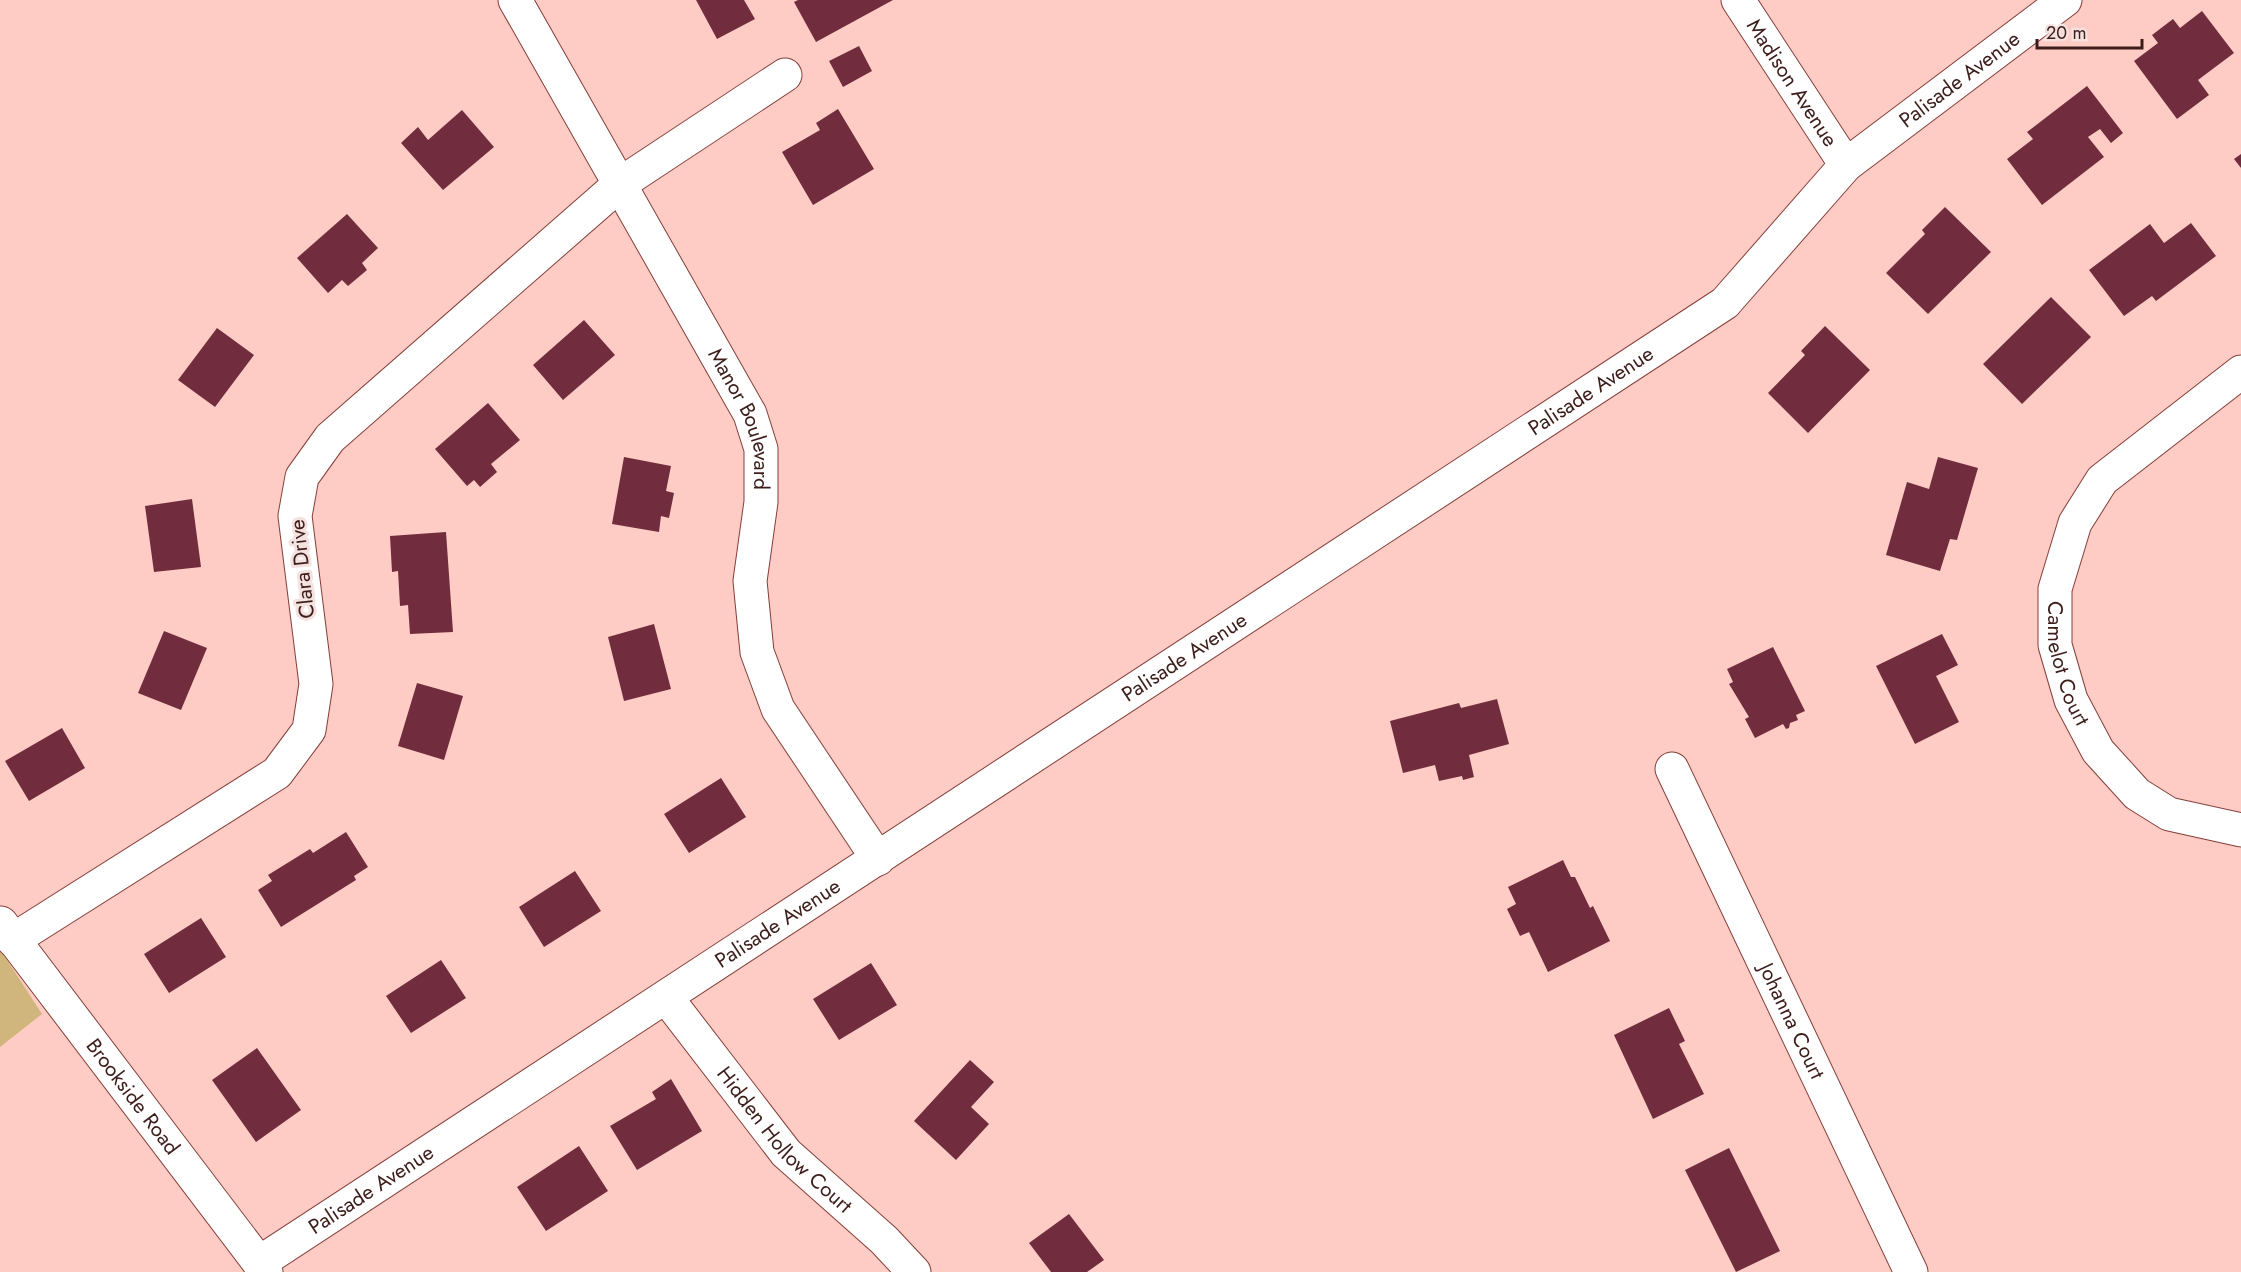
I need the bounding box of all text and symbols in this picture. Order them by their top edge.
scale bar [2037,12,2142,50]
street label: Madison Avenue [1739,13,1845,153]
text: 20 m [2046,20,2086,46]
street label: Palisade Avenue [1893,24,2026,135]
street label: Palisade Avenue [1522,339,1660,443]
street label: Manor Boulevard [701,343,776,490]
street label: Clara Drive [282,518,322,620]
street label: Camelot Court [2040,601,2097,731]
street label: Palisade Avenue [1116,605,1253,709]
street label: Palisade Avenue [709,871,846,975]
street label: Johanna Court [1750,955,1832,1084]
street label: Brookside Road [79,1032,187,1161]
street label: Hidden Hollow Court [710,1060,859,1220]
street label: Palisade Avenue [302,1137,440,1242]

